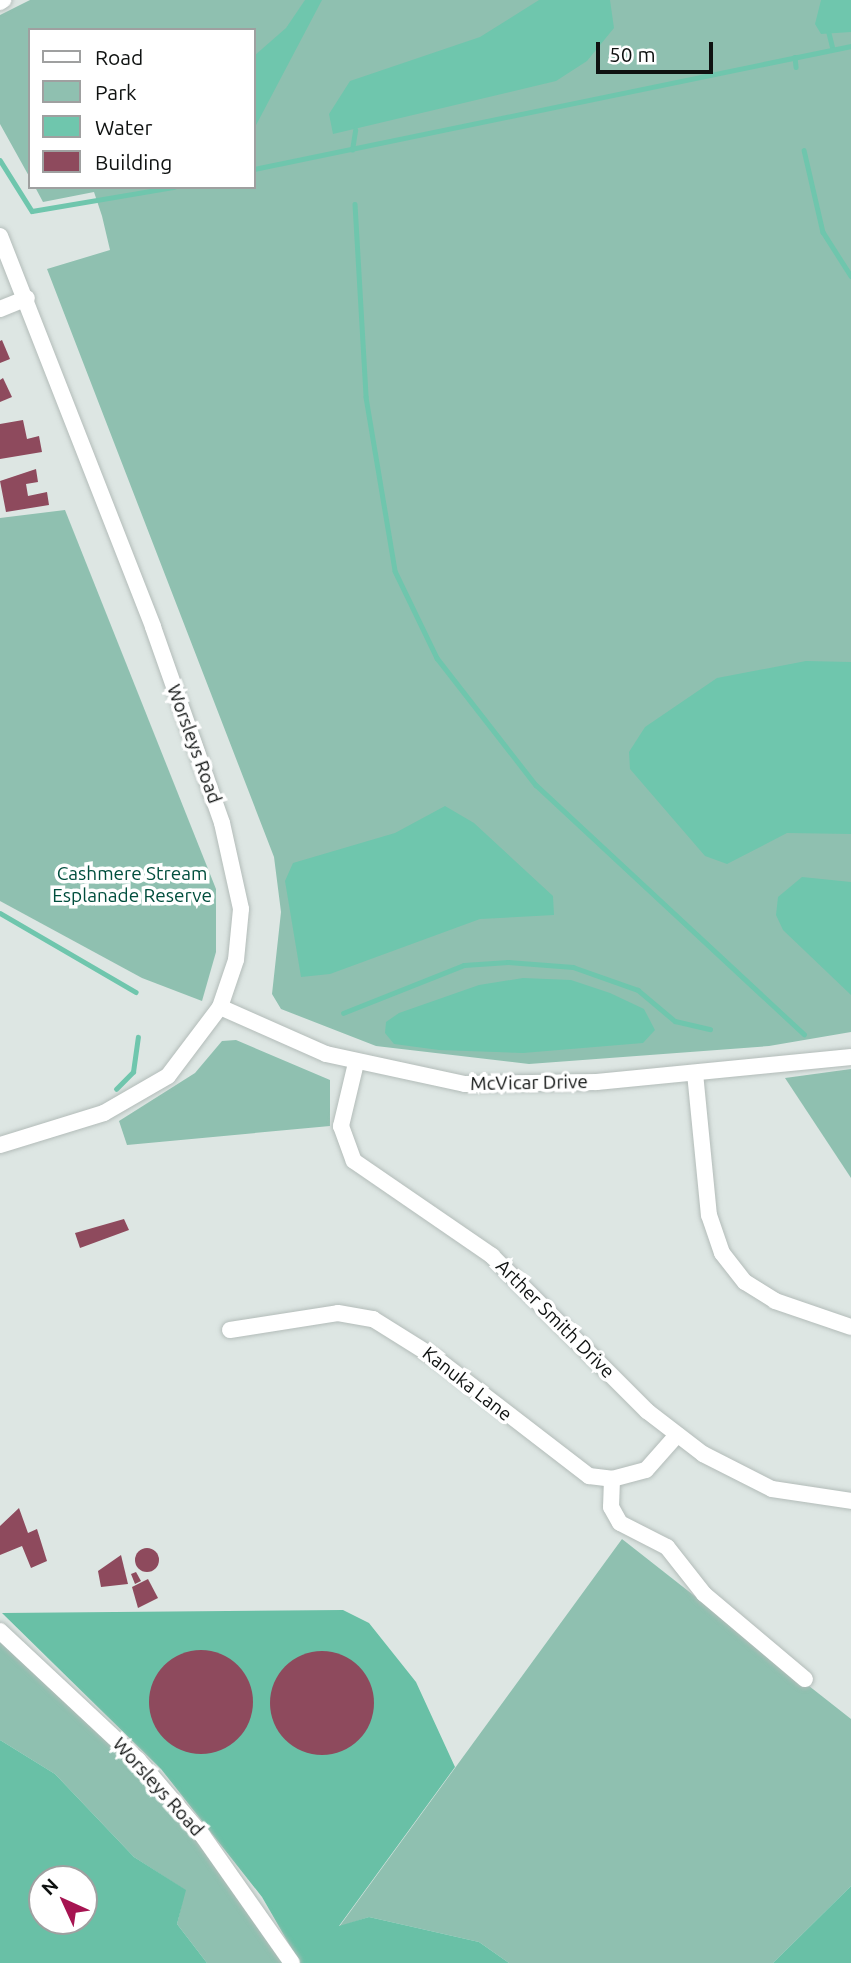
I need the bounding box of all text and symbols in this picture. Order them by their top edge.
legend [28,28,256,189]
scale bar [599,28,716,72]
text: 50 m [609,42,656,66]
text: Road [95,45,143,69]
text: Park [95,80,137,104]
text: Water [95,115,153,139]
text: Building [95,150,172,174]
street label: Worsleys Road [162,681,226,807]
park label: Cashmere Stream Esplanade Reserve [52,863,212,907]
street label: McVicar Drive [470,1071,588,1095]
street label: Arther Smith Drive [491,1255,619,1383]
street label: Kanuka Lane [418,1342,516,1426]
street label: Worsleys Road [108,1733,208,1841]
north arrow [28,1865,98,1935]
text: N [37,1874,62,1899]

